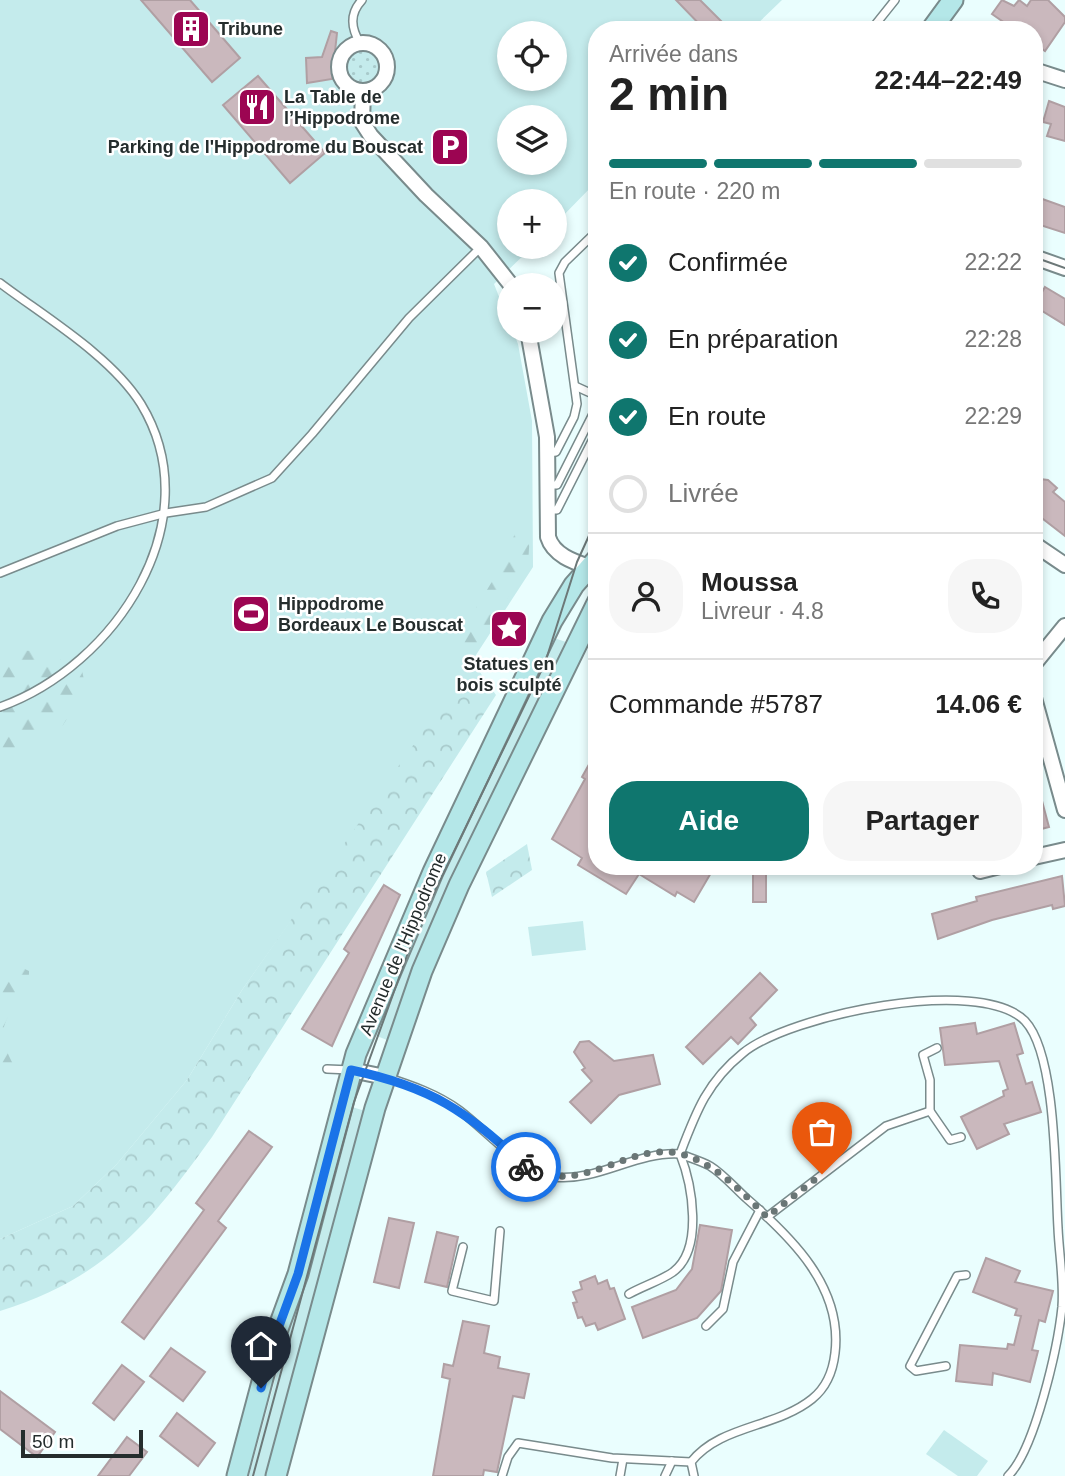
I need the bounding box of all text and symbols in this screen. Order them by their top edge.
building icon: Tribune [170,8,212,50]
place label: Tribune [218,19,283,39]
map controls [497,21,567,343]
button: locate [497,21,567,91]
text: Arrivée dans [609,41,738,67]
text: 22:44–22:49 [875,65,1022,95]
text: 2 min [609,68,729,120]
restaurant icon: La Table de l’Hippodrome [236,86,278,128]
place label: La Table de l’Hippodrome [284,87,400,128]
button: layers [497,105,567,175]
parking icon: Parking de l'Hippodrome du Bouscat [429,126,471,168]
place label: Parking de l'Hippodrome du Bouscat [108,137,423,157]
text: En route · 220 m [609,178,780,204]
button: + [497,189,567,259]
icon: check [609,244,647,282]
text: Confirmée [668,247,788,277]
text: 22:22 [964,249,1022,275]
button: − [497,273,567,343]
icon: check [609,321,647,359]
text: En préparation [668,324,839,354]
text: 22:28 [964,326,1022,352]
icon: check [609,398,647,436]
text: En route [668,401,766,431]
text: 22:29 [964,403,1022,429]
text: Livrée [668,478,739,508]
button: person [609,559,683,633]
button: phone [948,559,1022,633]
text: Moussa [701,567,798,597]
sports icon: Hippodrome Bordeaux Le Bouscat [230,593,272,635]
place label: Hippodrome Bordeaux Le Bouscat [278,594,463,635]
text: Livreur · 4.8 [701,598,824,624]
place icon: Statues en bois sculpté [488,608,530,650]
place label: Statues en bois sculpté [456,654,562,695]
text: Commande #5787 [609,689,823,719]
text: 14.06 € [935,689,1022,719]
button: Aide [609,781,809,861]
button: Partager [823,781,1022,861]
street label: Avenue de l'Hippodrome [355,850,451,1038]
pin [792,1102,852,1174]
icon: bag [803,1113,841,1151]
courier [491,1132,561,1202]
icon: bike [507,1148,545,1186]
pin [231,1316,291,1388]
icon: home [242,1327,280,1365]
scale bar [21,1427,144,1459]
text: 50 m [32,1431,74,1452]

